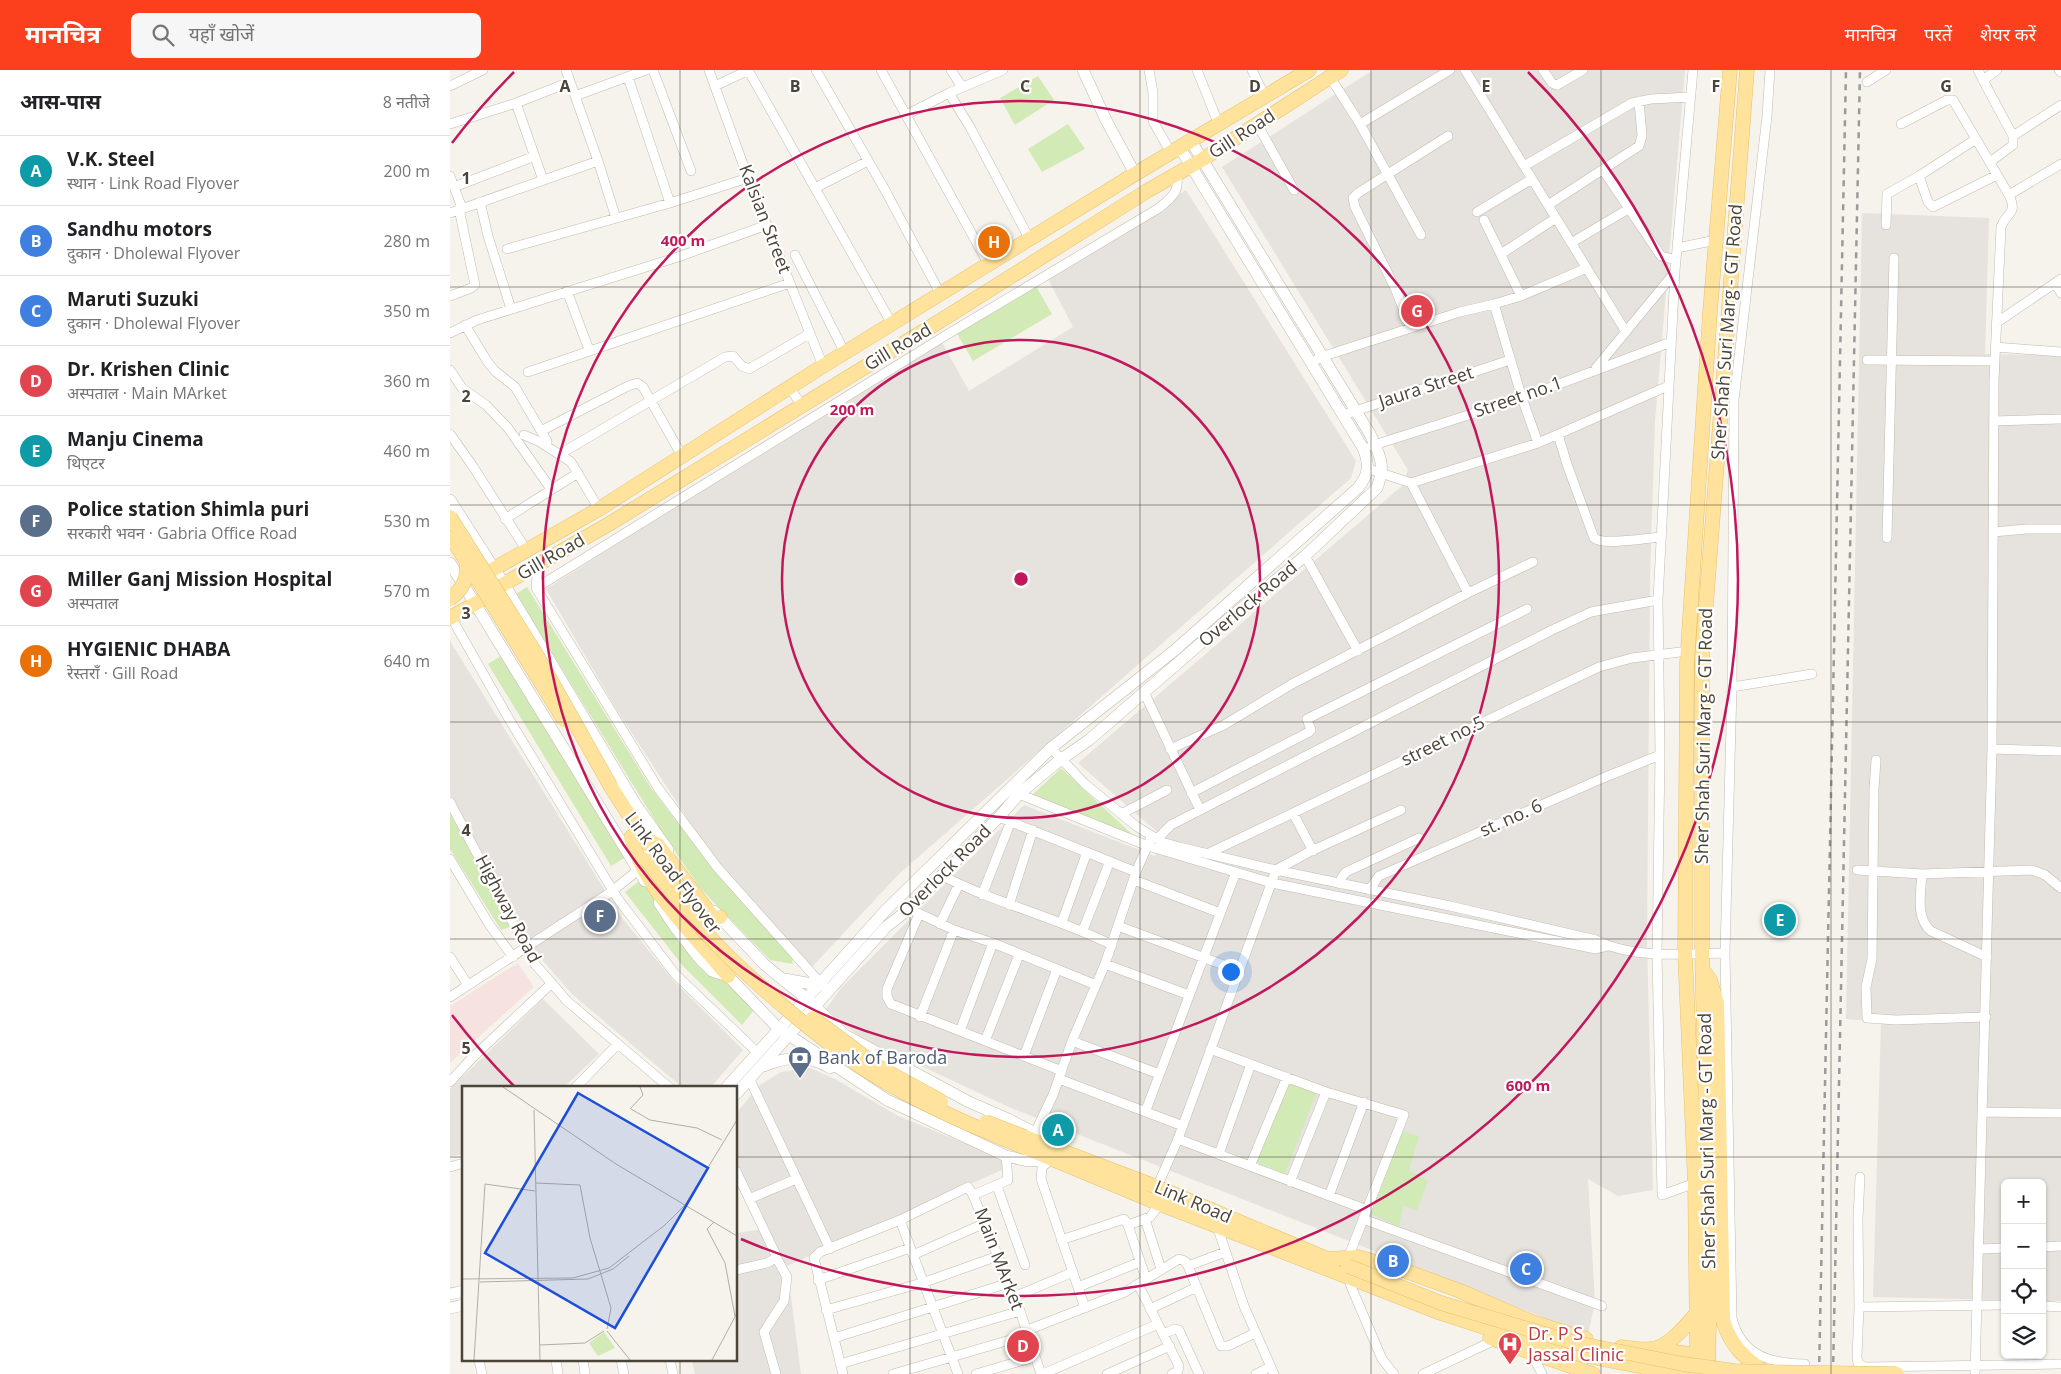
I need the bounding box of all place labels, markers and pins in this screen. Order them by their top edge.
pin: H [978,223,1010,261]
pin: G [1401,292,1433,330]
centre of rings [1012,570,1030,588]
pin: F [584,897,616,935]
pin: E [1764,901,1796,939]
bank icon: Bank of Baroda [787,1045,813,1079]
place label: Bank of Baroda [818,1045,947,1069]
pin: A [1042,1111,1074,1149]
pin: B [1377,1242,1409,1280]
pin: C [1510,1250,1542,1288]
place label: Dr. P S Jassal Clinic [1526,1321,1624,1366]
pin: D [1007,1327,1039,1365]
hospital icon: Dr. P S Jassal Clinic [1497,1331,1523,1365]

